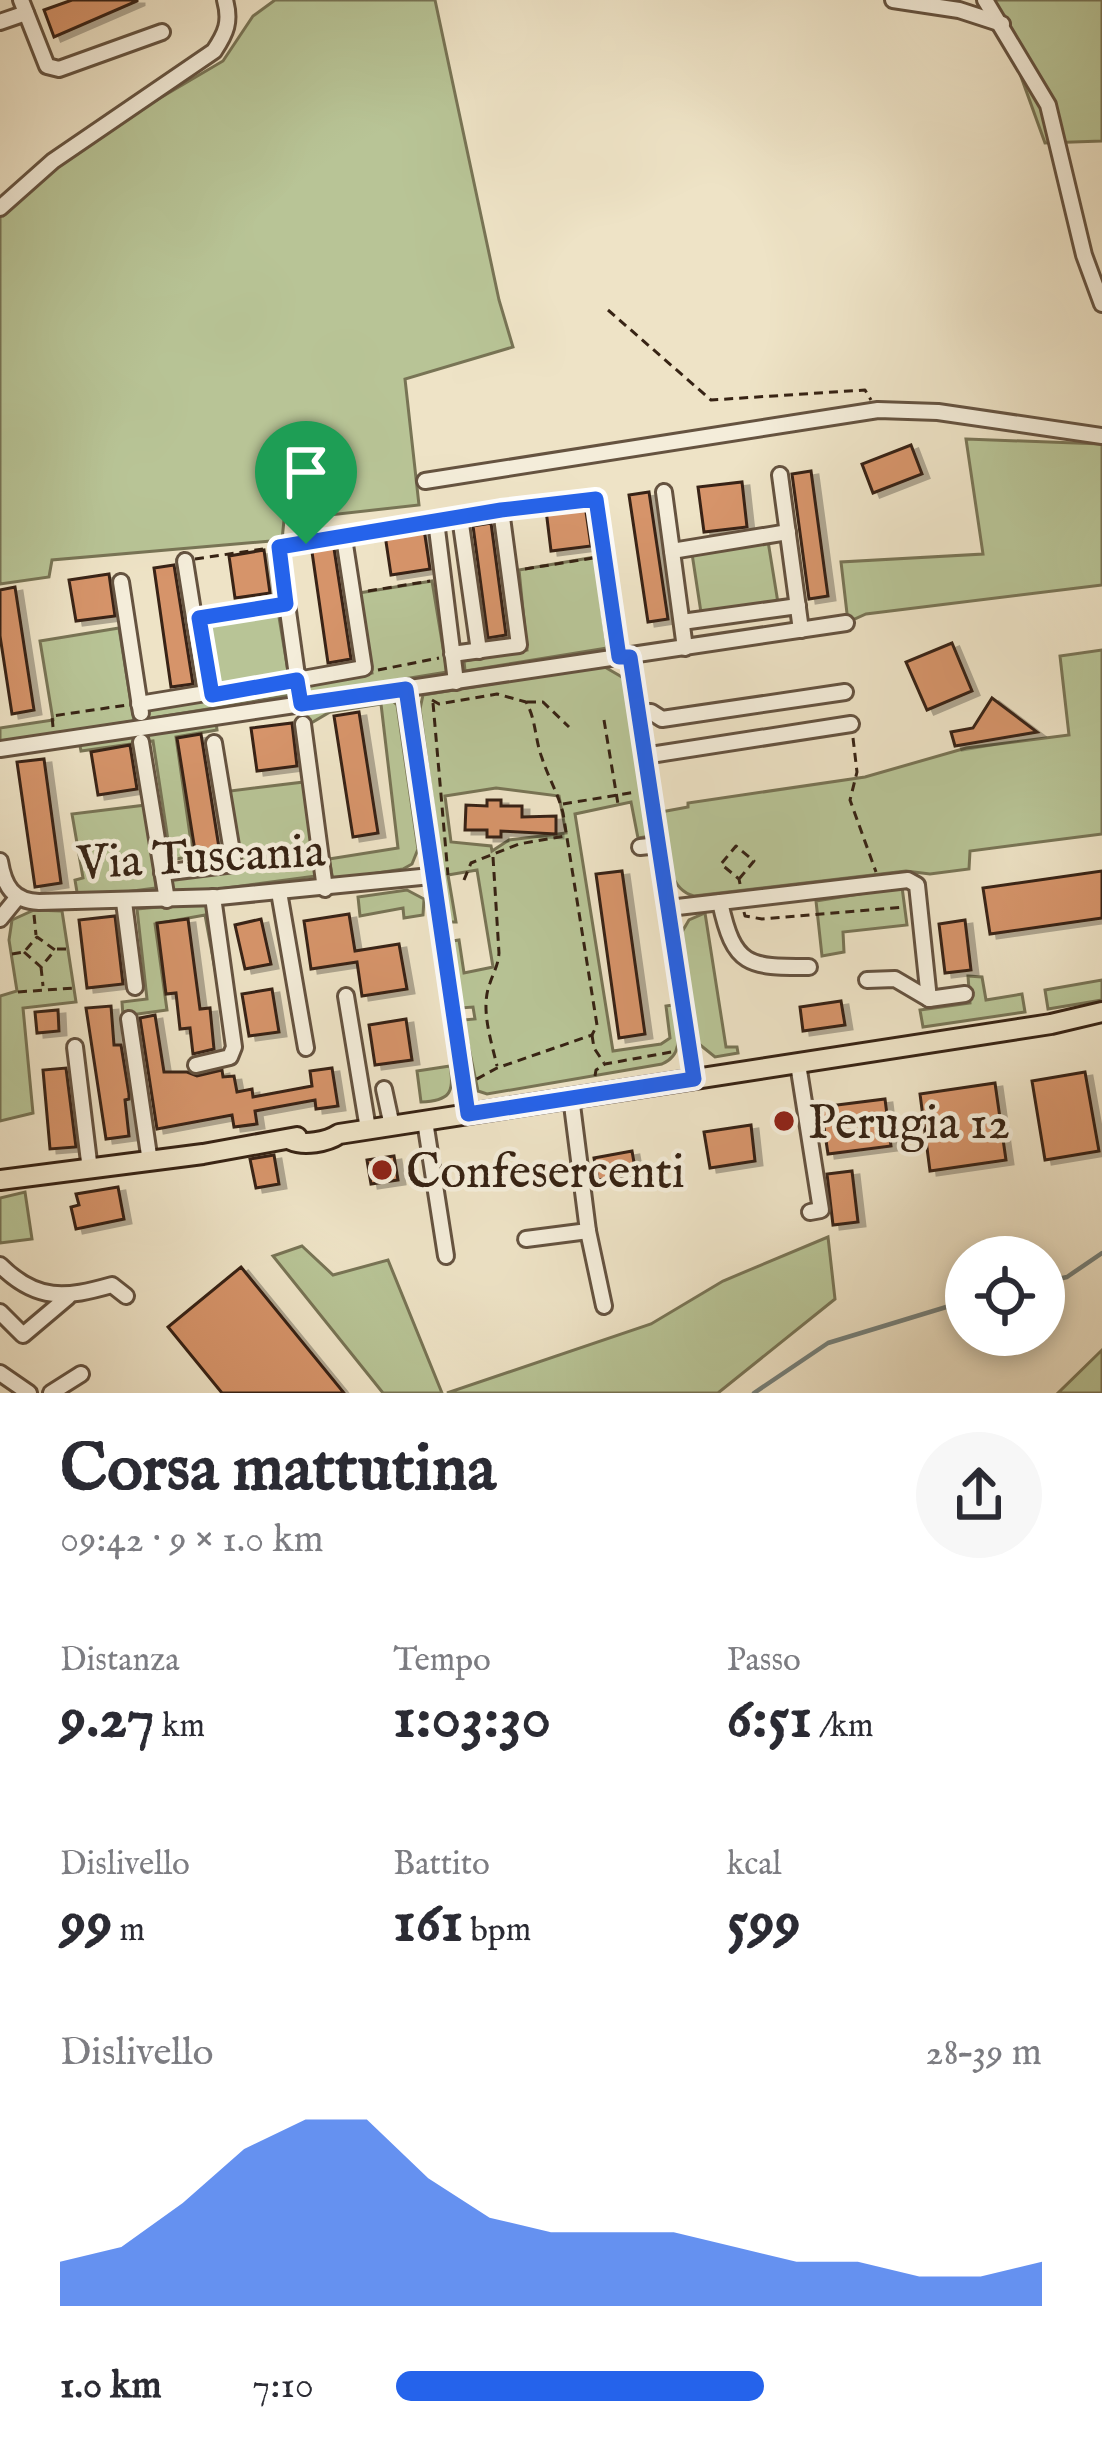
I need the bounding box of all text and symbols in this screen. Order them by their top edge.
pin [255,421,357,544]
icon: arrive [273,439,339,505]
street label: Via Tuscania [75,823,327,896]
place label: Perugia 12 [808,1095,1010,1155]
marker: Perugia 12 [771,1108,797,1134]
place label: Confesercenti [406,1144,685,1204]
marker: Confesercenti [369,1157,395,1183]
map controls [945,1236,1065,1356]
button: locate [945,1236,1065,1356]
text: Corsa mattutina [60,1429,496,1513]
button: share [916,1432,1042,1558]
text: 09:42 · 9 × 1.0 km [60,1516,324,1565]
text: Distanza [60,1640,180,1682]
text: Tempo [393,1640,491,1682]
text: Passo [727,1640,801,1682]
text: 9.27 [60,1682,155,1758]
text: 1:03:30 [393,1682,551,1758]
text: 6:51 [727,1682,812,1758]
text: km [155,1706,205,1748]
text: /km [812,1706,874,1748]
text: Dislivello [60,1844,190,1886]
text: Battito [393,1844,490,1886]
text: kcal [727,1844,782,1886]
text: 99 [60,1886,112,1962]
text: 161 [393,1886,463,1962]
text: 599 [727,1886,801,1962]
text: m [112,1910,145,1952]
text: bpm [463,1910,531,1952]
text: Dislivello [60,2029,214,2078]
text: 28–39 m [925,2029,1042,2078]
text: 1.0 km [60,2362,162,2411]
text: 7:10 [252,2362,314,2411]

